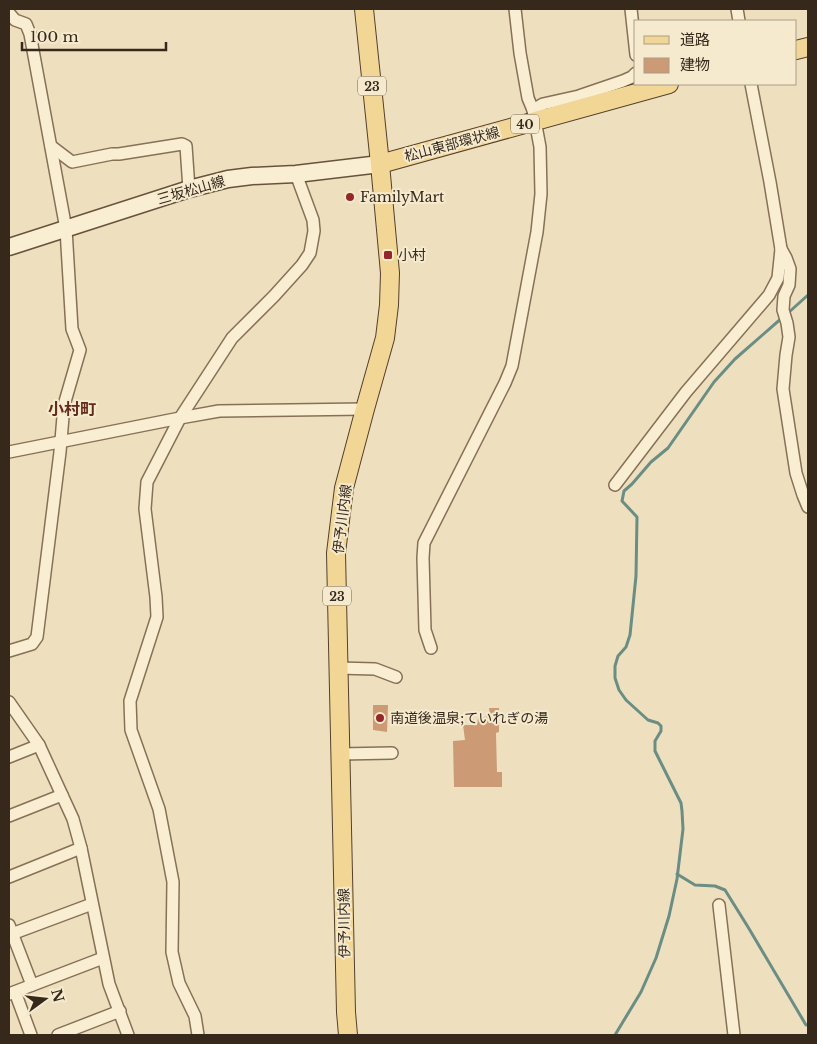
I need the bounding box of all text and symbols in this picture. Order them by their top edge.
scale bar [22,20,166,52]
legend [634,20,797,85]
text: 100 m [30,27,79,46]
text: 道路 [680,30,710,49]
text: 建物 [680,55,710,74]
road number: 23 [358,76,386,95]
road number: 40 [511,115,539,134]
street label: 松山東部環状線 [402,123,502,165]
street label: 三坂松山線 [155,172,227,208]
place label: FamilyMart [360,188,445,206]
marker: FamilyMart [344,191,356,203]
place label: 小村 [398,246,426,264]
marker: 小村 [382,249,394,261]
district label: 小村町 [48,399,96,419]
street label: 伊予川内線 [329,483,355,555]
road number: 23 [323,586,351,606]
place label: 南道後温泉;ていれぎの湯 [390,709,548,727]
marker: 南道後温泉;ていれぎの湯 [374,712,386,724]
street label: 伊予川内線 [334,888,354,958]
north arrow [20,974,70,1024]
text: N [47,987,68,1004]

